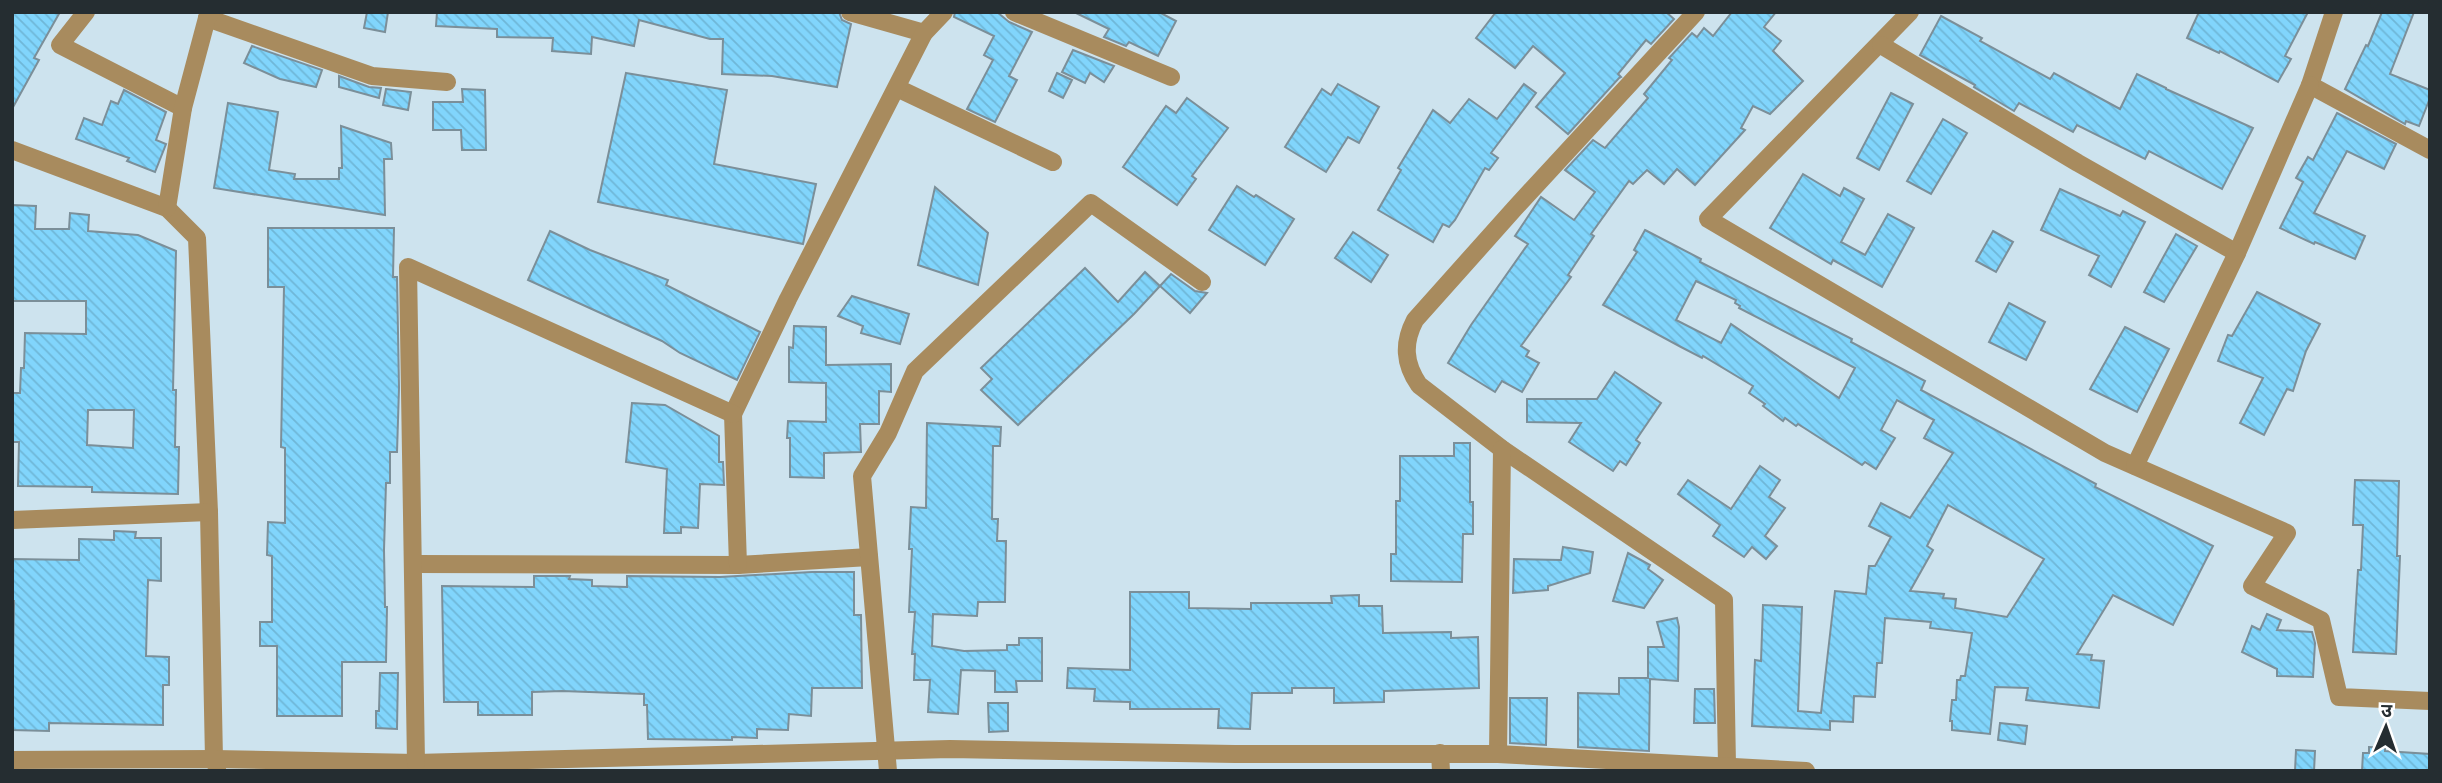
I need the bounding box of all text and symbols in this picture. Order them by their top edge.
north arrow [2351,692,2421,762]
text: उ [2381,698,2393,721]

